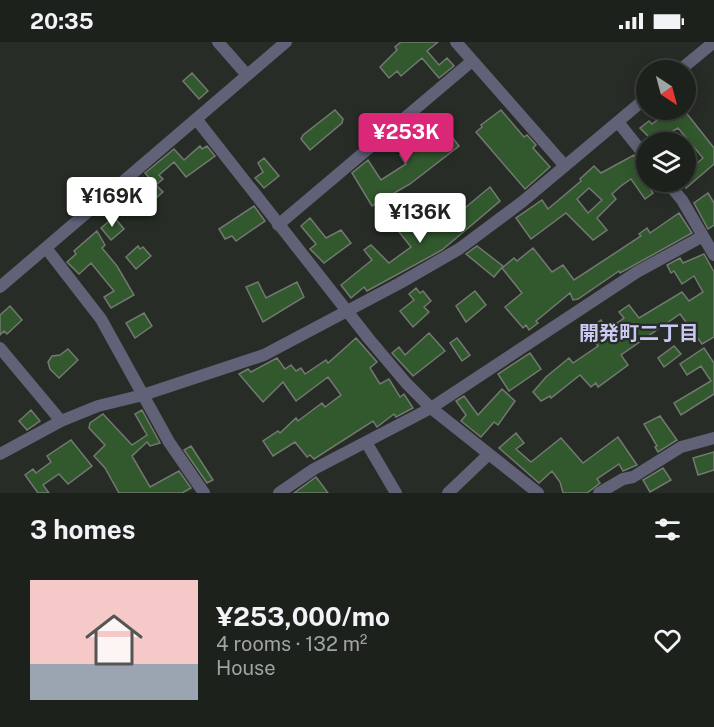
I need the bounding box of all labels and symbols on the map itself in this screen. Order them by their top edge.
north arrow [636,60,696,120]
pin: ¥253K [364,113,448,164]
pin: ¥169K [70,177,154,228]
pin: ¥136K [378,193,462,244]
district label: 開発町二丁目 [579,321,699,345]

